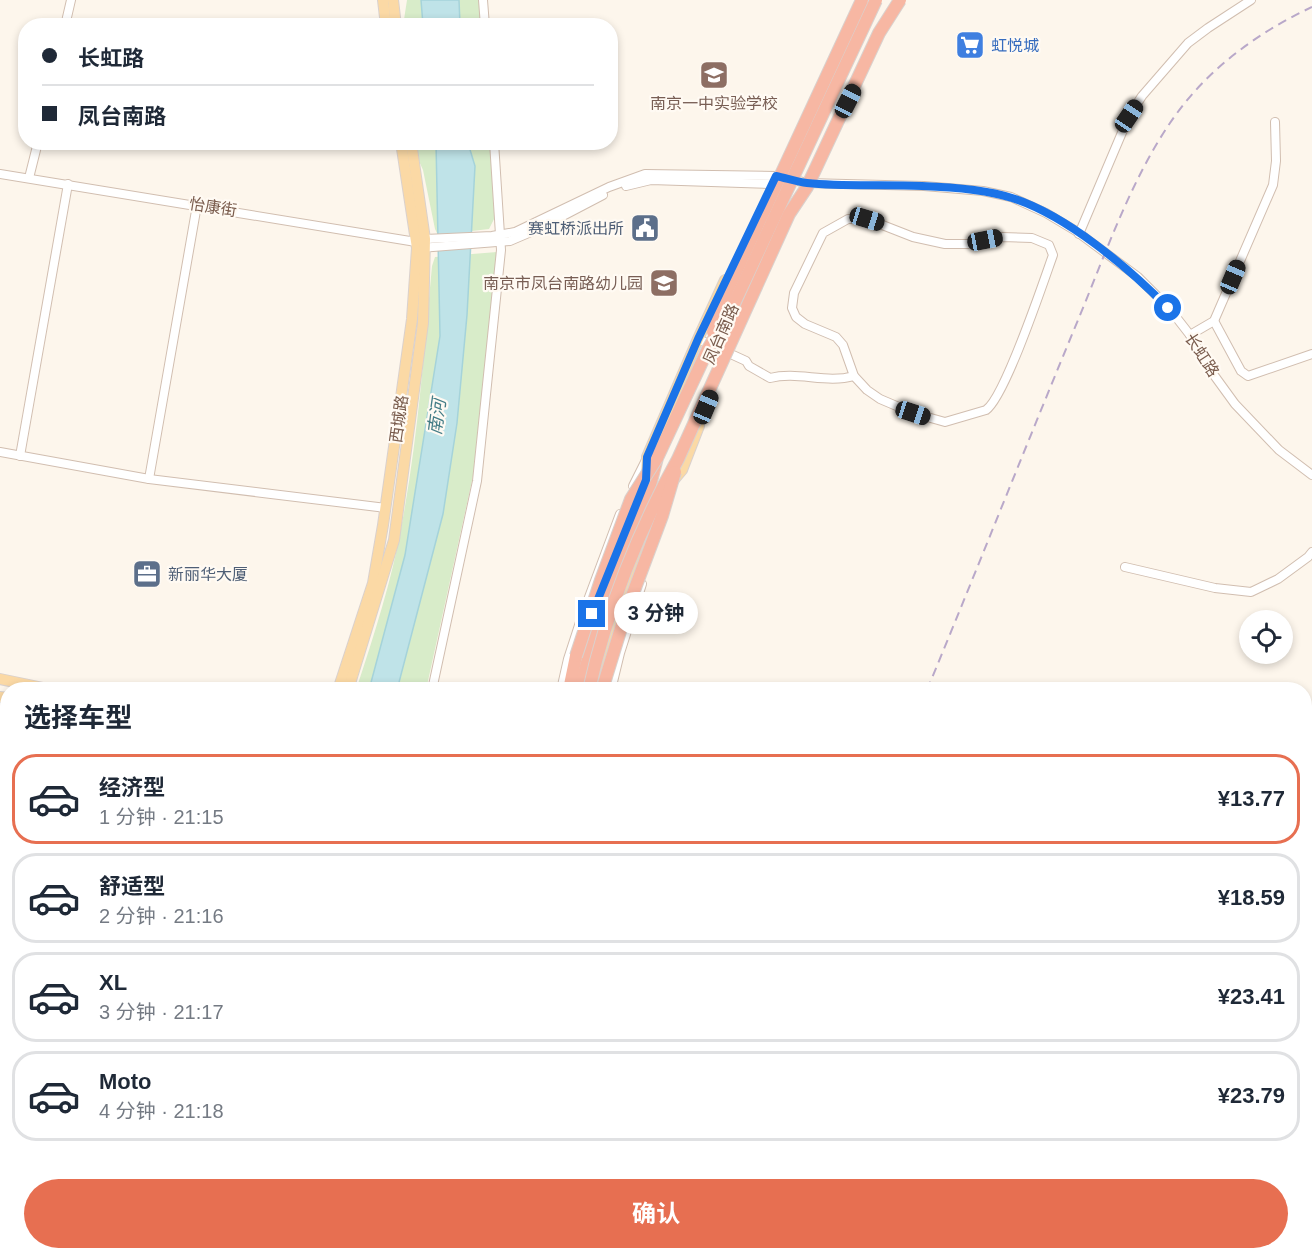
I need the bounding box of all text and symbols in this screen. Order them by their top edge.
supermarket icon: 虹悦城 [954,29,986,61]
place label: 虹悦城 [991,37,1039,54]
text: 长虹路 [78,46,144,71]
school or university icon: 南京一中实验学校 [698,59,730,91]
car [832,81,864,121]
place label: 南京一中实验学校 [650,95,778,112]
car [1111,96,1147,136]
text: 凤台南路 [78,104,166,129]
street label: 怡康街 [188,195,238,219]
car [847,205,887,233]
public building icon: 赛虹桥派出所 [629,212,661,244]
place label: 赛虹桥派出所 [528,220,624,237]
car [966,228,1004,252]
car [1218,257,1248,297]
school or university icon: 南京市凤台南路幼儿园 [648,267,680,299]
place label: 南京市凤台南路幼儿园 [483,275,643,292]
route start [1154,294,1181,321]
street label: 凤台南路 [700,301,742,367]
street label: 长虹路 [1182,330,1222,380]
car [691,387,721,427]
street label: 西城路 [387,394,411,444]
water label: 南河 [425,395,450,436]
car [893,399,933,427]
office icon: 新丽华大厦 [131,558,163,590]
place label: 新丽华大厦 [168,566,248,583]
callout: 3 分钟 [613,593,697,635]
route end [578,600,605,627]
text: 3 分钟 [628,602,684,624]
map controls [1239,610,1293,664]
button: locate [1239,610,1293,664]
text: 选择车型 [24,703,132,733]
icon: car [27,772,81,826]
text: 经济型 [99,775,165,800]
text: ¥13.77 [1218,786,1285,811]
text: 1 分钟 · 21:15 [99,806,224,828]
icon: car [27,871,81,925]
text: 舒适型 [99,874,165,899]
text: ¥18.59 [1218,885,1285,910]
text: 2 分钟 · 21:16 [99,905,224,927]
icon: car [27,970,81,1024]
text: XL [99,970,127,995]
text: ¥23.41 [1218,984,1285,1009]
text: 3 分钟 · 21:17 [99,1001,224,1023]
icon: car [27,1069,81,1123]
text: Moto [99,1069,152,1094]
text: ¥23.79 [1218,1083,1285,1108]
text: 4 分钟 · 21:18 [99,1100,224,1122]
button: 确认 [24,1179,1288,1248]

